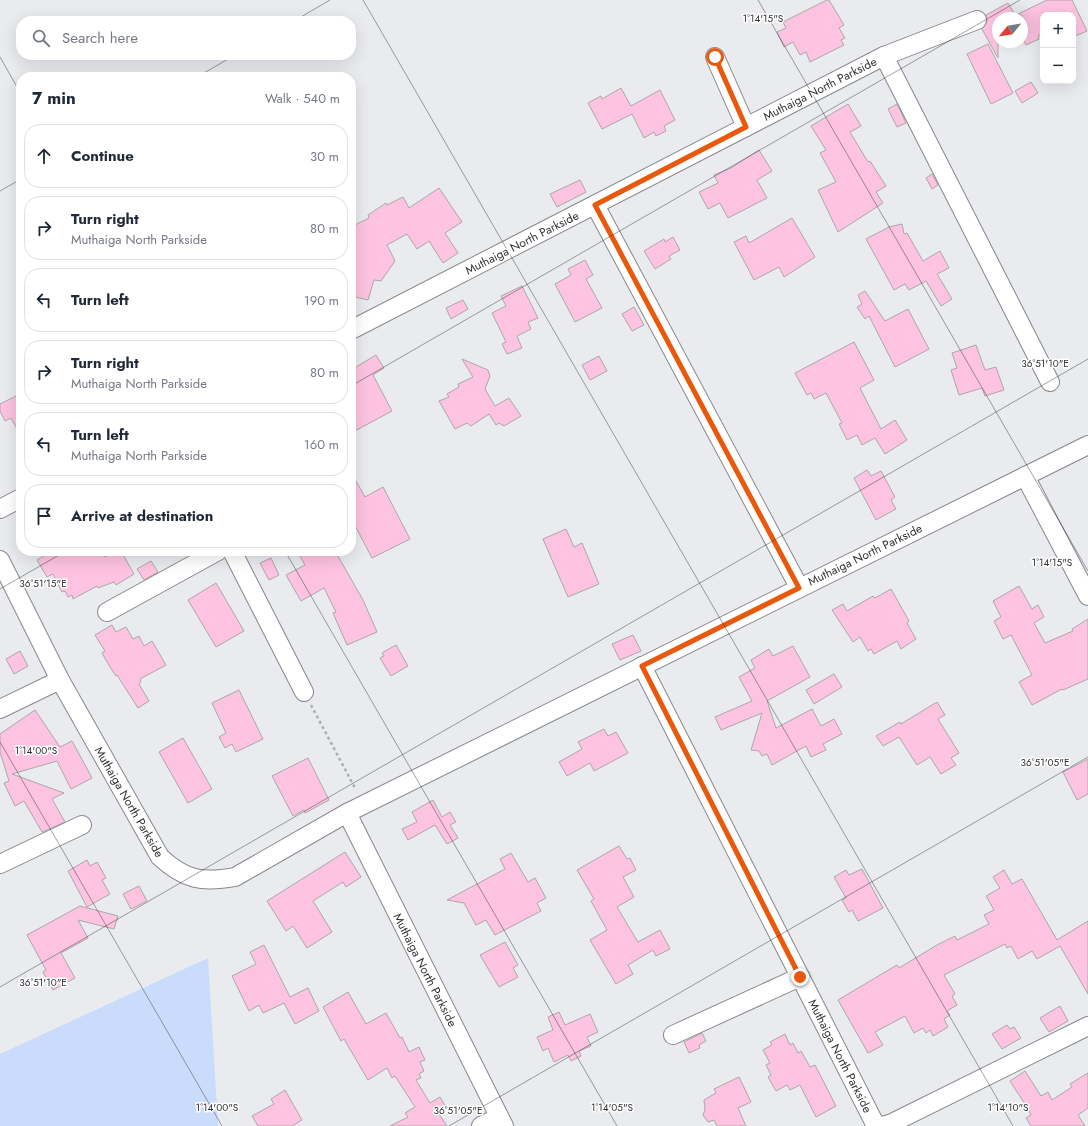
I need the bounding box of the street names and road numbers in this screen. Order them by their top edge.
street label: Muthaiga North Parkside [760,53,880,125]
street label: Muthaiga North Parkside [462,207,582,279]
street label: Muthaiga North Parkside [805,519,925,591]
street label: Muthaiga North Parkside [90,743,168,861]
street label: Muthaiga North Parkside [389,910,461,1030]
street label: Muthaiga North Parkside [804,996,876,1116]

